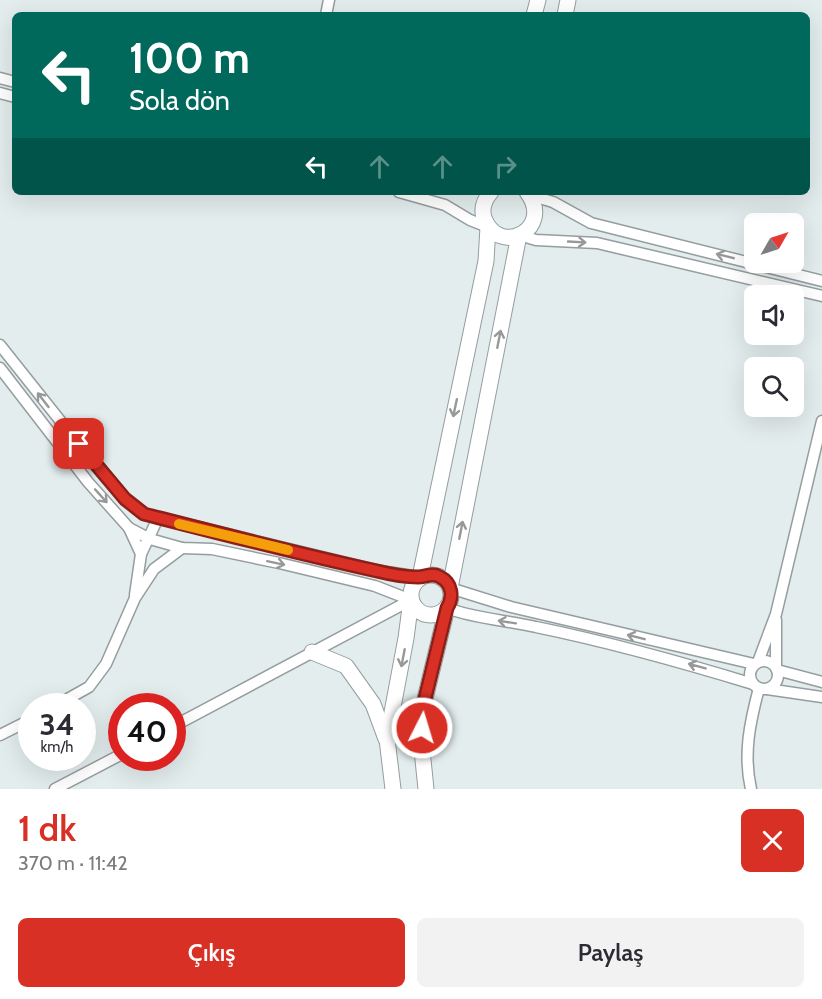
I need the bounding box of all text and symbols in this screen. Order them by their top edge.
text: 100 m [129,32,250,84]
icon: left [30,36,108,114]
text: Sola dön [129,84,230,117]
icon: left [300,150,333,183]
icon: ahead [363,150,396,183]
icon: ahead [426,150,459,183]
icon: right [489,150,522,183]
north arrow [744,213,804,273]
map controls [744,213,804,417]
one-way arrow [567,236,587,247]
one-way arrow [716,249,735,261]
button: sound [744,285,804,345]
one-way arrow [494,330,505,349]
button: search [744,357,804,417]
one-way arrow [37,392,50,408]
one-way arrow [449,398,460,417]
pin [53,418,104,469]
icon: arrive [62,427,95,460]
one-way arrow [94,488,108,503]
one-way arrow [456,521,467,541]
one-way arrow [266,557,285,569]
one-way arrow [498,616,517,627]
one-way arrow [627,630,646,642]
one-way arrow [397,647,408,667]
one-way arrow [688,660,707,671]
speed limit sign: 40 [108,693,186,771]
position arrow [390,696,454,760]
text: 34 [40,706,74,743]
text: km/h [41,738,73,756]
text: 1 dk [18,806,76,850]
button: close [741,809,804,872]
text: 370 m · 11:42 [18,851,128,875]
button: Çıkış [18,918,405,987]
button: Paylaş [417,918,804,987]

